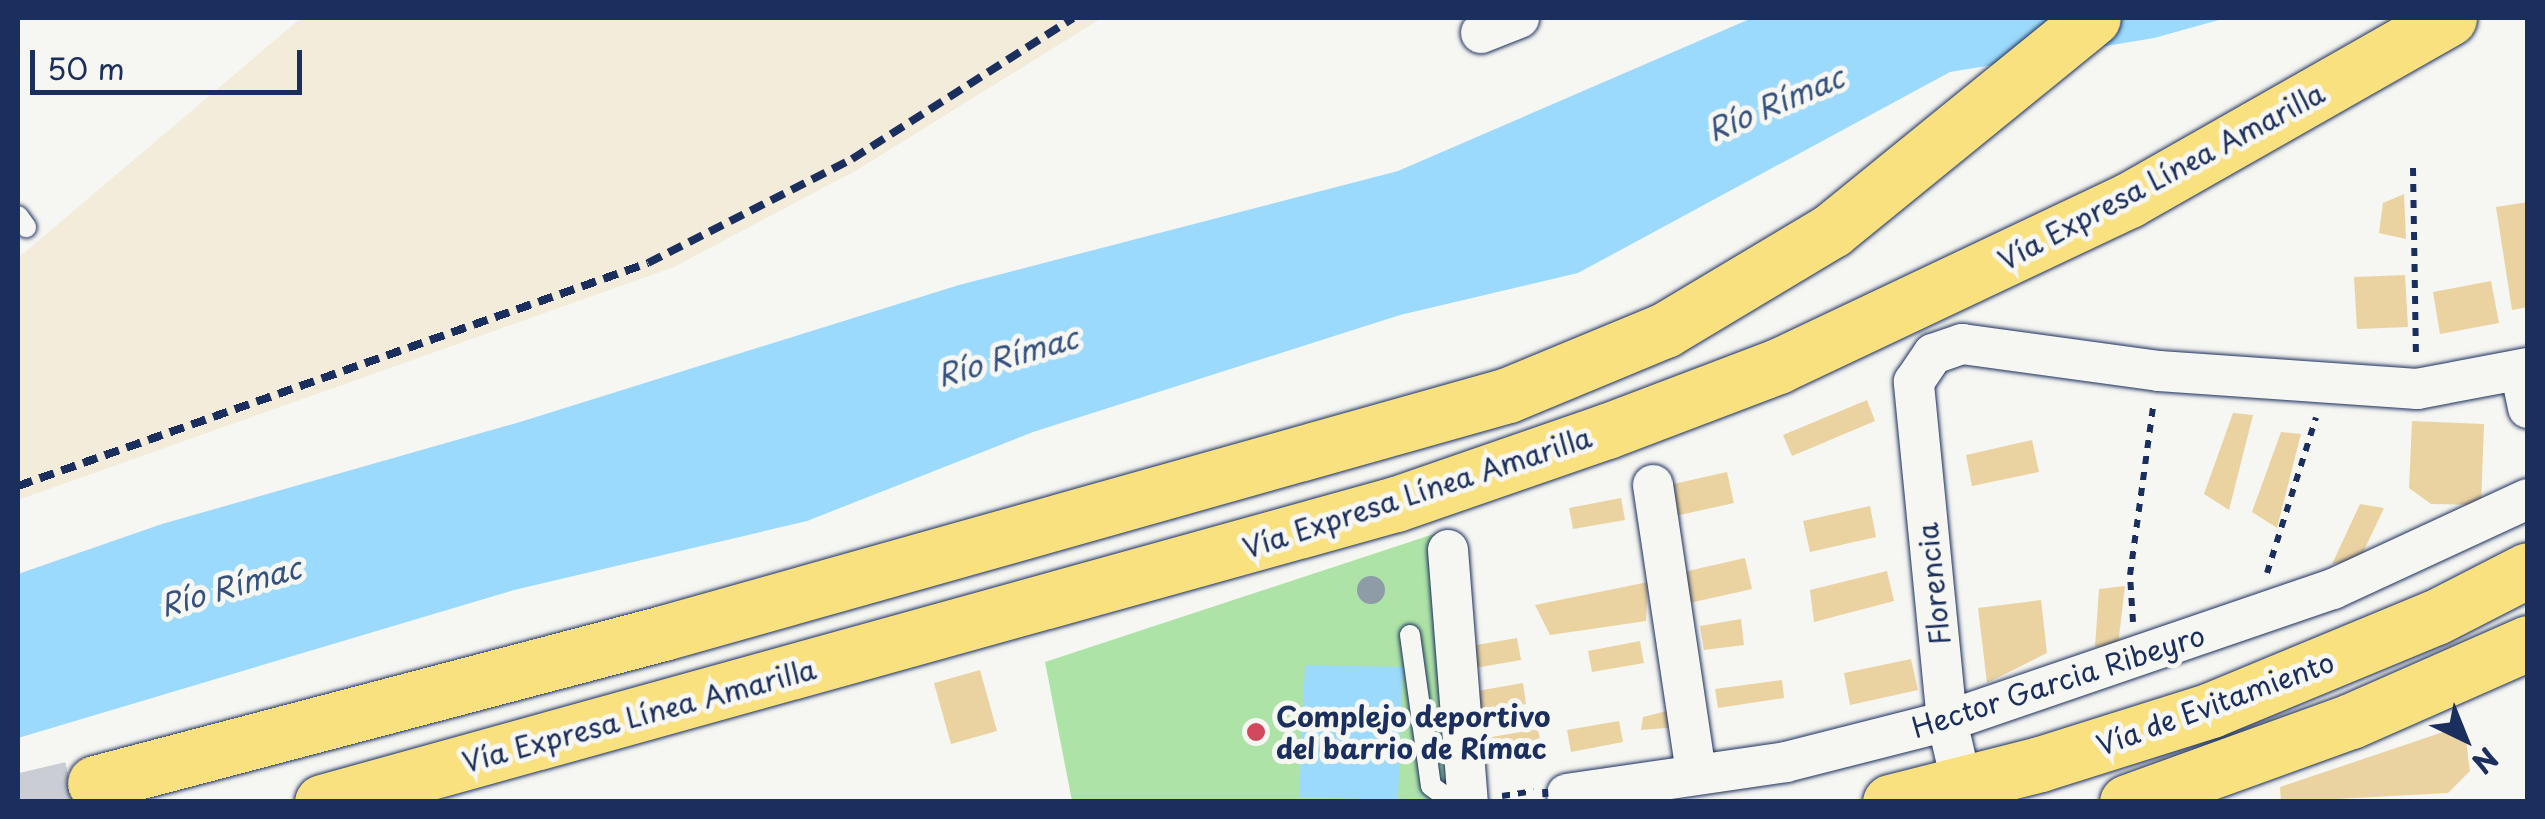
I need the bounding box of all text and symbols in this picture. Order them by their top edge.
scale bar [35,30,308,92]
text: 50 m [47,45,125,90]
water label: Río Rímac [1701,58,1849,148]
street label: Vía Expresa Línea Amarilla [1992,75,2330,277]
water label: Río Rímac [932,319,1082,393]
street label: Vía Expresa Línea Amarilla [1238,420,1596,564]
street label: Florencia [1910,521,1956,647]
water label: Río Rímac [155,549,305,623]
street label: Hector Garcia Ribeyro [1907,618,2209,744]
street label: Vía de Evitamiento [2090,644,2340,762]
street label: Vía Expresa Línea Amarilla [458,652,820,778]
north arrow [2415,689,2515,789]
place label: Complejo deportivo del barrio de Rímac [1276,699,1551,765]
marker: Complejo deportivo del barrio de Rímac [1245,721,1267,743]
text: N [2463,738,2509,785]

